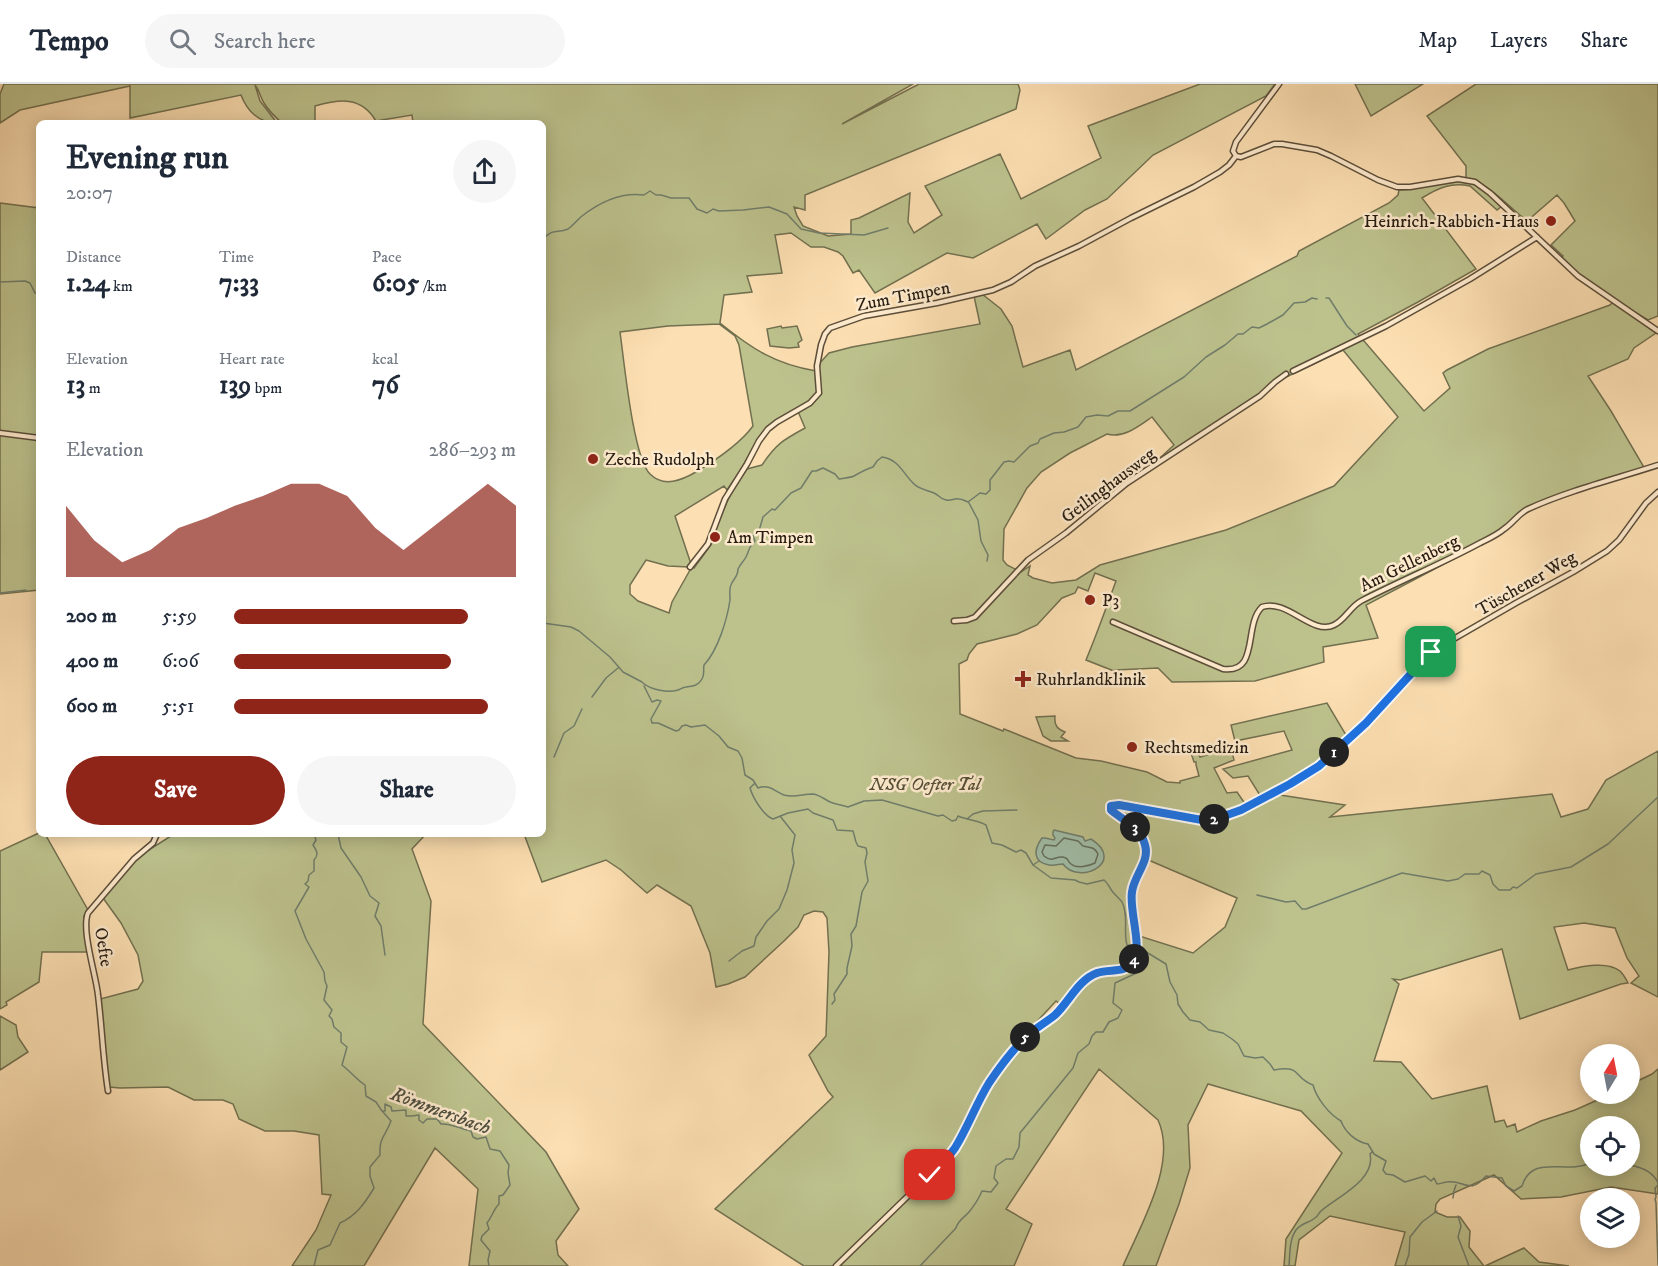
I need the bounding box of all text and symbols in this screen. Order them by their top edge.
search box [145,14,565,68]
text: Tempo [30,24,109,59]
icon: search [166,25,199,58]
text: Search here [214,28,315,55]
text: Map [1418,28,1457,54]
text: Layers [1490,28,1548,54]
text: Share [1581,28,1628,54]
text: Evening run [66,138,228,179]
button: share [453,140,516,203]
text: 20:07 [66,181,113,206]
place label: Heinrich-Rabbich-Haus [1364,211,1539,233]
marker: Heinrich-Rabbich-Haus [1544,214,1558,228]
text: Distance [66,247,121,267]
text: Time [219,247,254,267]
text: Pace [372,247,402,267]
text: 1.24 [66,267,109,300]
text: 7:33 [219,267,259,300]
text: 6:05 [372,267,419,300]
text: km [109,276,133,296]
text: /km [419,276,447,296]
street label: Zum Timpen [854,277,953,317]
text: Elevation [66,349,128,369]
text: Heart rate [219,349,285,369]
text: kcal [372,349,398,369]
text: 13 [66,369,85,402]
text: 139 [219,369,251,402]
text: 76 [372,369,399,402]
text: m [85,378,101,398]
text: bpm [251,378,282,398]
text: Elevation [66,438,143,463]
text: 286–293 m [429,438,516,463]
street label: Geilinghausweg [1057,443,1160,528]
place label: Zeche Rudolph [605,449,715,471]
marker: Zeche Rudolph [586,452,600,466]
place label: Am Timpen [727,527,814,549]
marker: Am Timpen [708,530,722,544]
street label: Am Gellenberg [1356,530,1463,597]
street label: Tüschener Weg [1473,546,1581,621]
place label: P3 [1102,590,1119,612]
marker: P3 [1083,593,1097,607]
text: 200 m [66,604,117,629]
text: 5:59 [162,604,197,629]
pin [1405,626,1456,677]
icon: arrive [1414,635,1447,668]
text: 400 m [66,649,118,674]
text: 6:06 [162,649,199,674]
place label: Ruhrlandklinik [1036,669,1146,691]
marker: Ruhrlandklinik [1014,670,1032,688]
text: 600 m [66,694,117,719]
text: 5:51 [162,694,194,719]
place label: Rechtsmedizin [1144,737,1249,759]
pin: 1 [1319,737,1349,767]
marker: Rechtsmedizin [1125,740,1139,754]
text: 1 [1331,742,1337,762]
button: Save [66,756,285,825]
button: Share [297,756,516,825]
park label: NSG Oefter Tal [869,774,983,796]
pin: 2 [1199,804,1229,834]
text: 2 [1210,809,1218,829]
pin: 3 [1120,812,1150,842]
text: 3 [1132,817,1138,837]
street label: Oefte [89,926,117,968]
pin: 4 [1119,944,1149,974]
text: 4 [1129,949,1139,969]
pin: 5 [1010,1022,1040,1052]
text: 5 [1021,1027,1029,1047]
north arrow [1580,1044,1640,1104]
map controls [1580,1044,1640,1248]
water label: Römmersbach [386,1081,494,1141]
button: locate [1580,1116,1640,1176]
pin [904,1149,955,1200]
icon: check [913,1158,946,1191]
button: layers [1580,1188,1640,1248]

